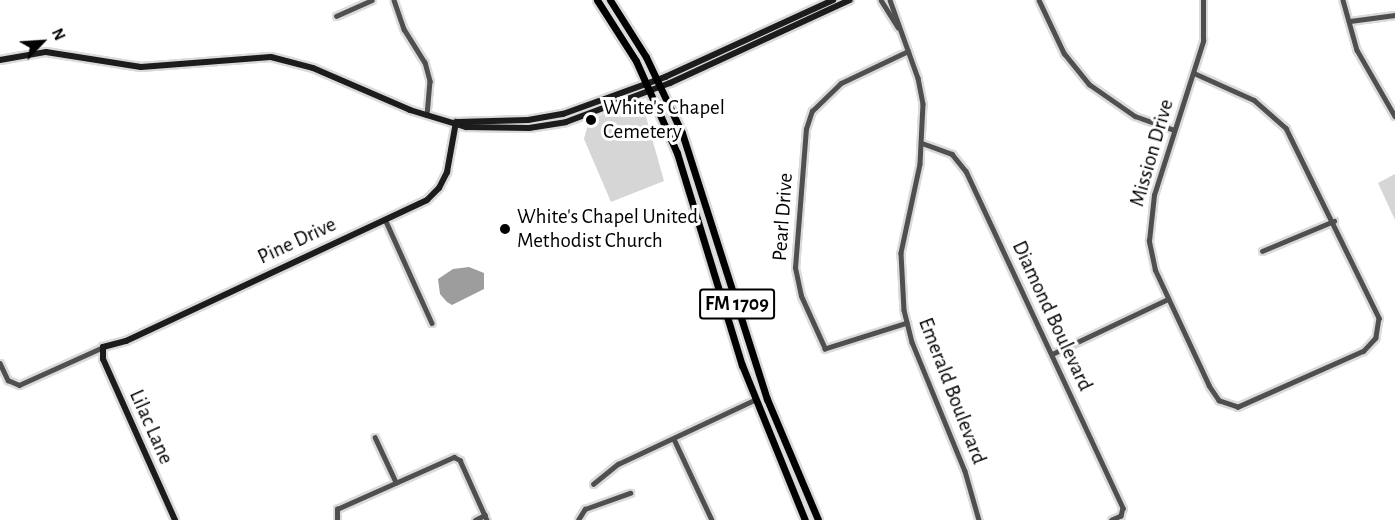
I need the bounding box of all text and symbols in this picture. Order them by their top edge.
north arrow [12,12,72,72]
text: N [49,26,68,43]
place label: White's Chapel Cemetery [603,95,725,145]
street label: Mission Drive [1125,96,1179,210]
marker: White's Chapel Cemetery [584,113,598,127]
street label: Pearl Drive [767,172,799,262]
place label: White's Chapel United Methodist Church [517,204,698,254]
street label: Pine Drive [254,212,340,270]
marker: White's Chapel United Methodist Church [498,222,512,236]
street label: Diamond Boulevard [1006,237,1098,395]
road number: FM 1709 [698,287,776,321]
street label: Emerald Boulevard [912,314,992,468]
street label: Lilac Lane [123,386,179,468]

